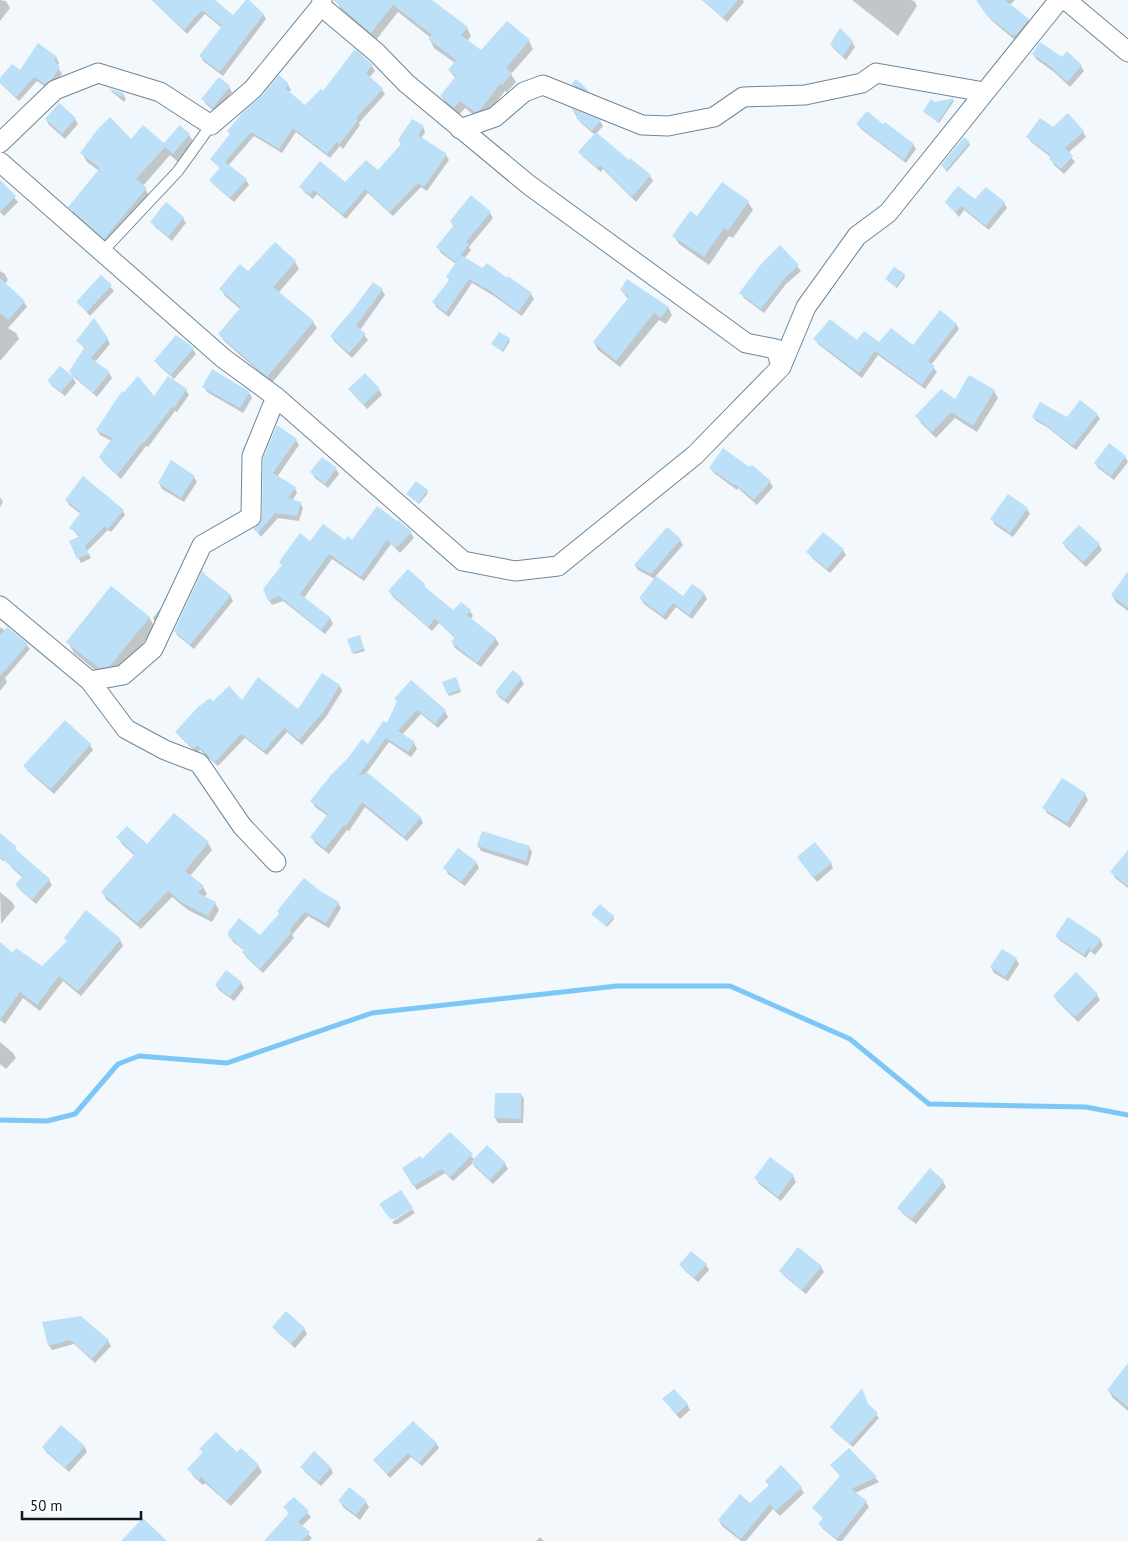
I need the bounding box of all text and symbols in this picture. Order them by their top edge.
scale bar [22,1488,141,1520]
text: 50 m [30,1496,63,1515]

